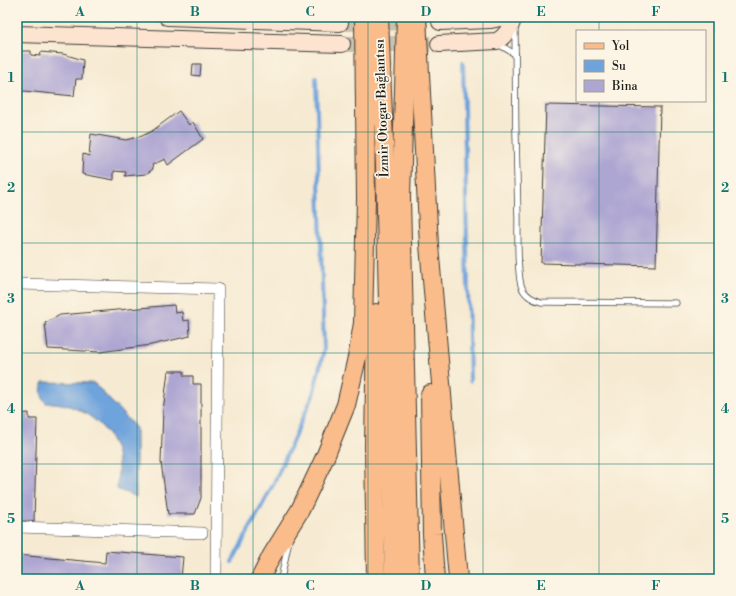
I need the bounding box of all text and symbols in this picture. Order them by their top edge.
text: A [74,4,85,20]
text: B [190,4,200,20]
text: C [305,4,315,20]
text: D [421,4,431,20]
text: E [536,4,546,20]
text: F [651,4,661,20]
legend [576,30,706,102]
street label: İzmir Otogar Bağlantısı [371,39,392,177]
text: Yol [611,39,630,54]
text: Su [612,59,626,74]
text: 1 [8,70,15,86]
text: 1 [722,70,729,86]
text: Bina [611,79,639,94]
text: 2 [7,180,15,196]
text: 2 [721,180,729,196]
text: 3 [7,291,15,307]
text: 3 [721,291,729,307]
text: 4 [7,401,16,417]
text: 4 [721,401,730,417]
text: 5 [7,511,15,527]
text: 5 [721,511,729,527]
text: A [74,578,85,594]
text: B [190,578,200,594]
text: C [305,578,315,594]
text: D [421,578,431,594]
text: E [536,578,546,594]
text: F [651,578,661,594]

